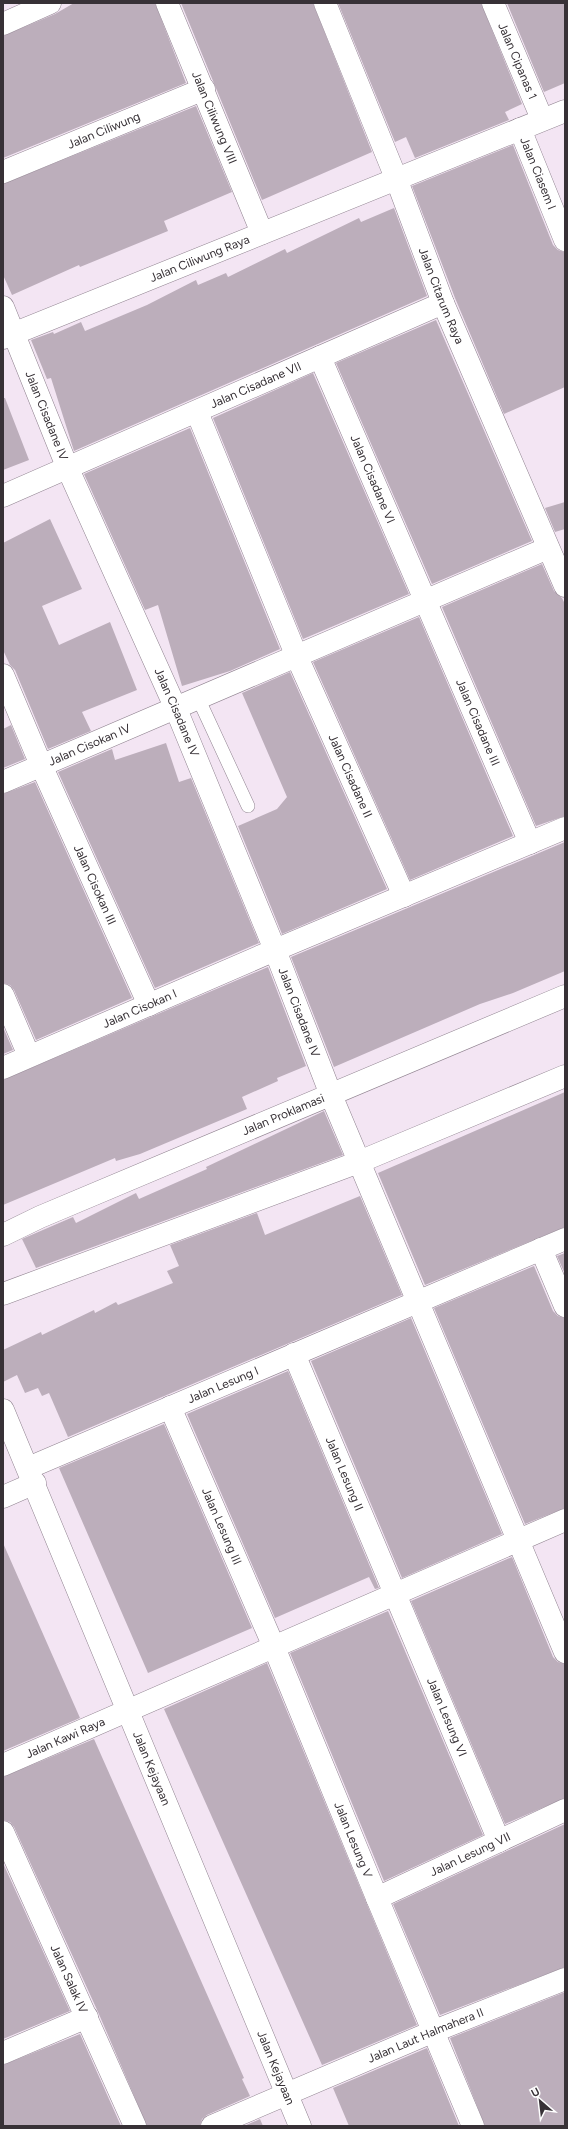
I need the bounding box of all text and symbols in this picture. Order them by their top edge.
street label: Jalan Cipanas 1 [495,21,540,101]
street label: Jalan Ciliwung VIII [189,69,240,166]
street label: Jalan Ciliwung [65,109,142,152]
street label: Jalan Ciasem I [517,135,559,212]
street label: Jalan Ciliwung Raya [148,232,251,285]
street label: Jalan Citarum Raya [416,246,467,346]
street label: Jalan Cisadane VII [208,359,304,411]
street label: Jalan Cisadane IV [22,369,71,463]
street label: Jalan Cisadane VI [348,433,398,525]
street label: Jalan Cisadane IV [151,666,202,759]
street label: Jalan Cisadane III [453,677,503,768]
street label: Jalan Cisokan IV [46,721,133,769]
street label: Jalan Cisadane II [326,732,375,820]
street label: Jalan Cisokan III [71,843,119,927]
street label: Jalan Cisadane IV [275,965,323,1060]
street label: Jalan Cisokan I [100,986,179,1031]
street label: Jalan Proklamasi [240,1091,326,1138]
street label: Jalan Lesung I [185,1364,261,1406]
street label: Jalan Lesung II [323,1435,366,1513]
street label: Jalan Lesung III [199,1486,244,1567]
street label: Jalan Lesung VI [424,1676,470,1759]
street label: Jalan Kawi Raya [24,1714,107,1761]
street label: Jalan Kejayaan [130,1729,173,1808]
street label: Jalan Lesung V [331,1800,375,1881]
street label: Jalan Lesung VII [428,1829,513,1879]
street label: Jalan Salak IV [48,1943,91,2016]
street label: Jalan Laut Halmahera II [365,2005,486,2066]
street label: Jalan Kejayaan [254,2029,298,2107]
north arrow [520,2081,560,2121]
text: U [529,2085,542,2100]

